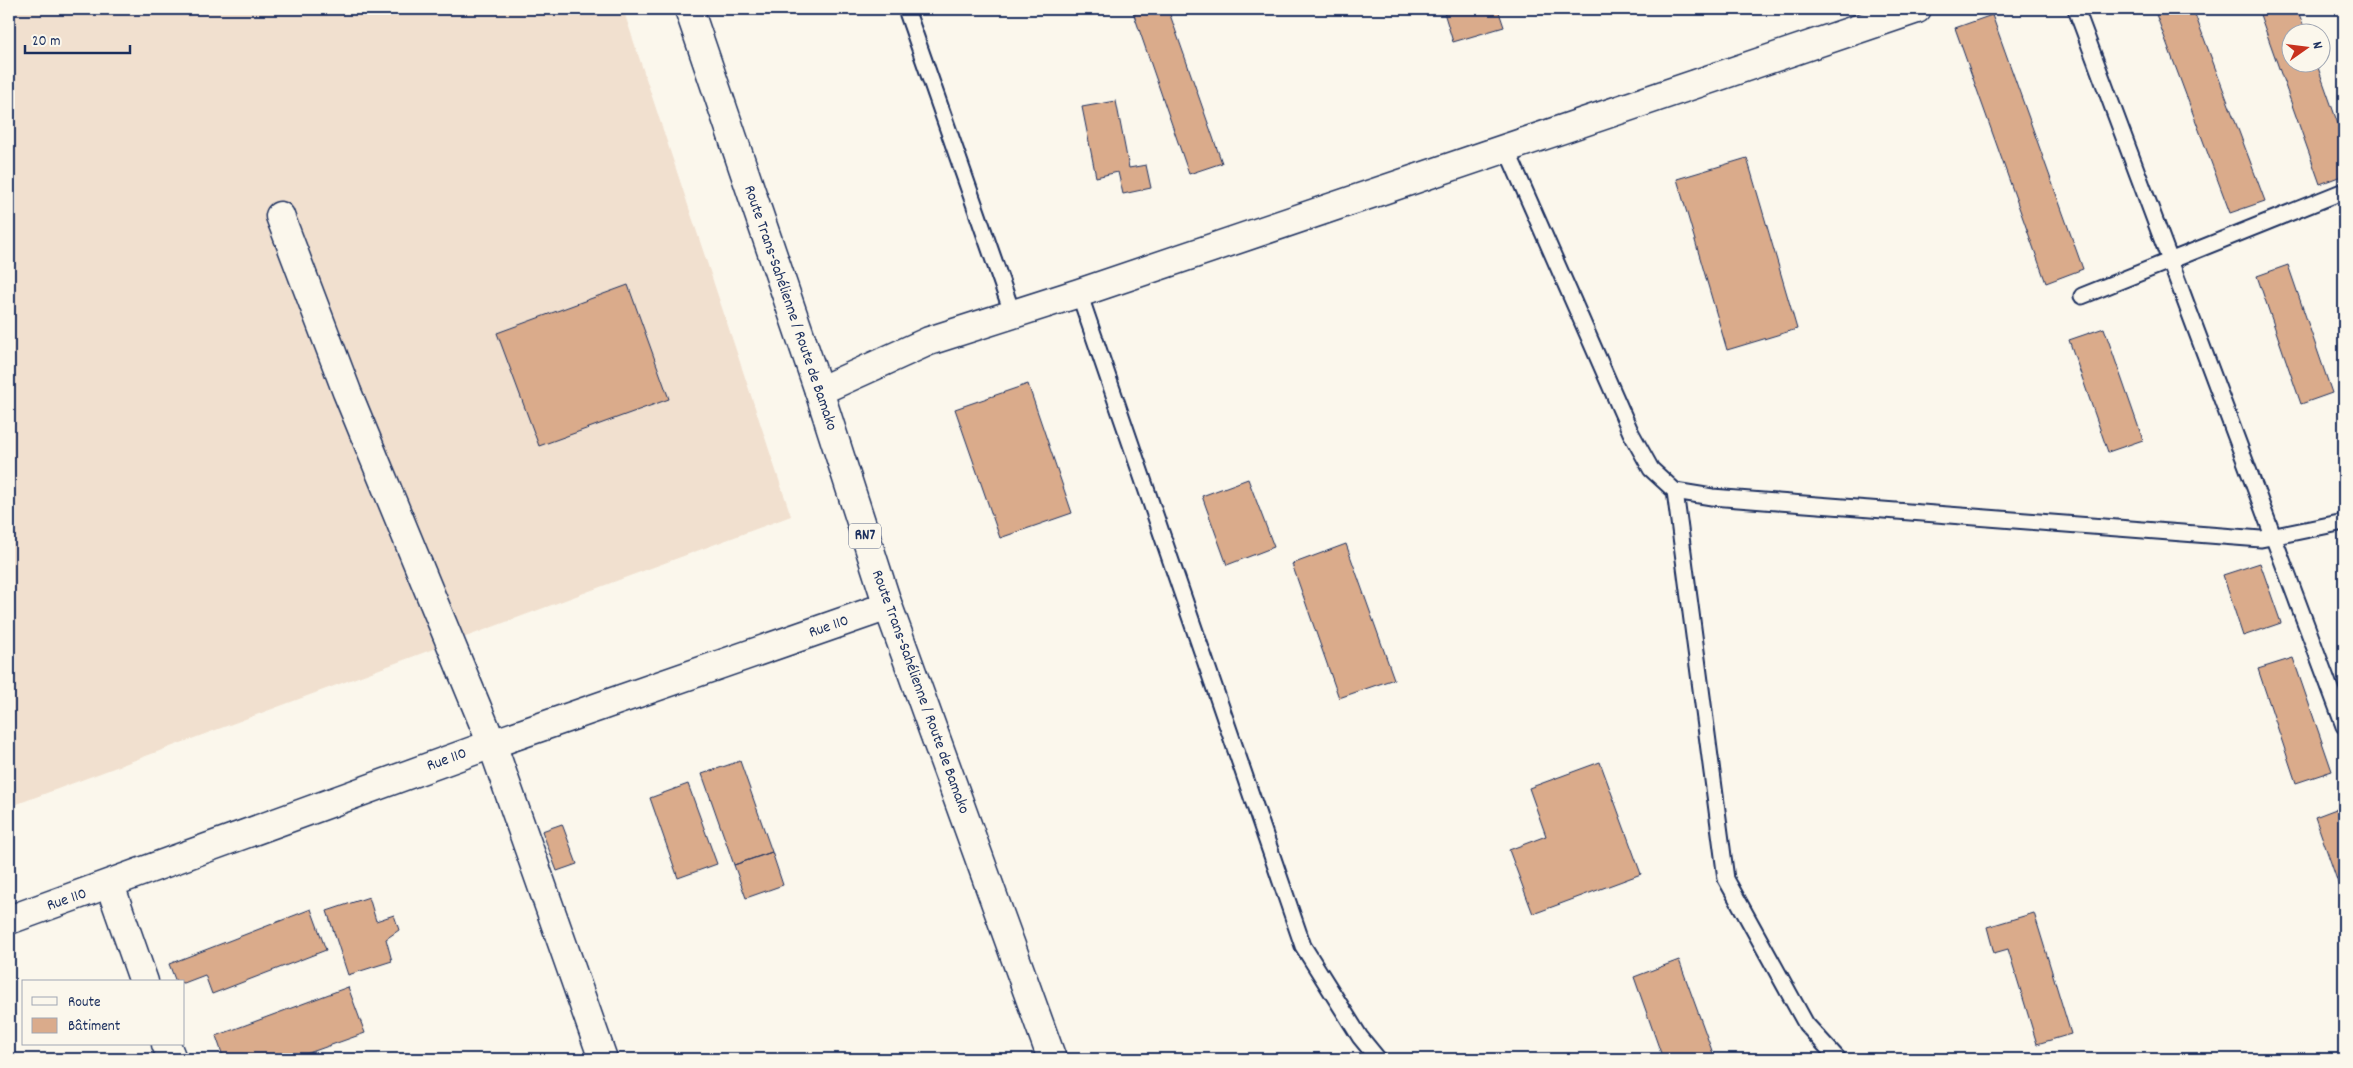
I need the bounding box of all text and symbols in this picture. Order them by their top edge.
scale bar [25,22,130,54]
north arrow [2280,22,2330,72]
text: 20 m [32,31,60,53]
text: N [2306,40,2327,51]
street label: Route Trans-Sahélienne / Route de Bamako [737,182,843,434]
road number: RN7 [849,524,881,548]
street label: Route Trans-Sahélienne / Route de Bamako [865,567,975,817]
street label: Rue 110 [806,609,852,645]
street label: Rue 110 [424,742,470,778]
street label: Rue 110 [44,882,90,918]
legend [22,980,185,1046]
text: Route [68,992,101,1014]
text: Bâtiment [68,1016,121,1038]

